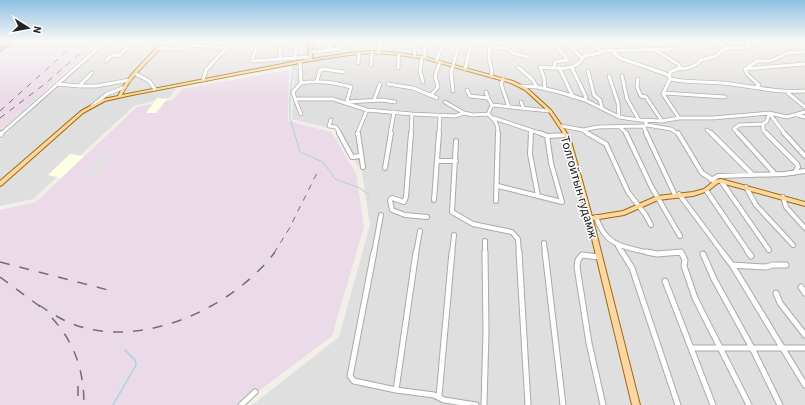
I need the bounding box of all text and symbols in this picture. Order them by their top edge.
north arrow [8,8,48,48]
text: N [29,25,45,35]
street label: Толгойтын гудамж [556,134,602,241]

